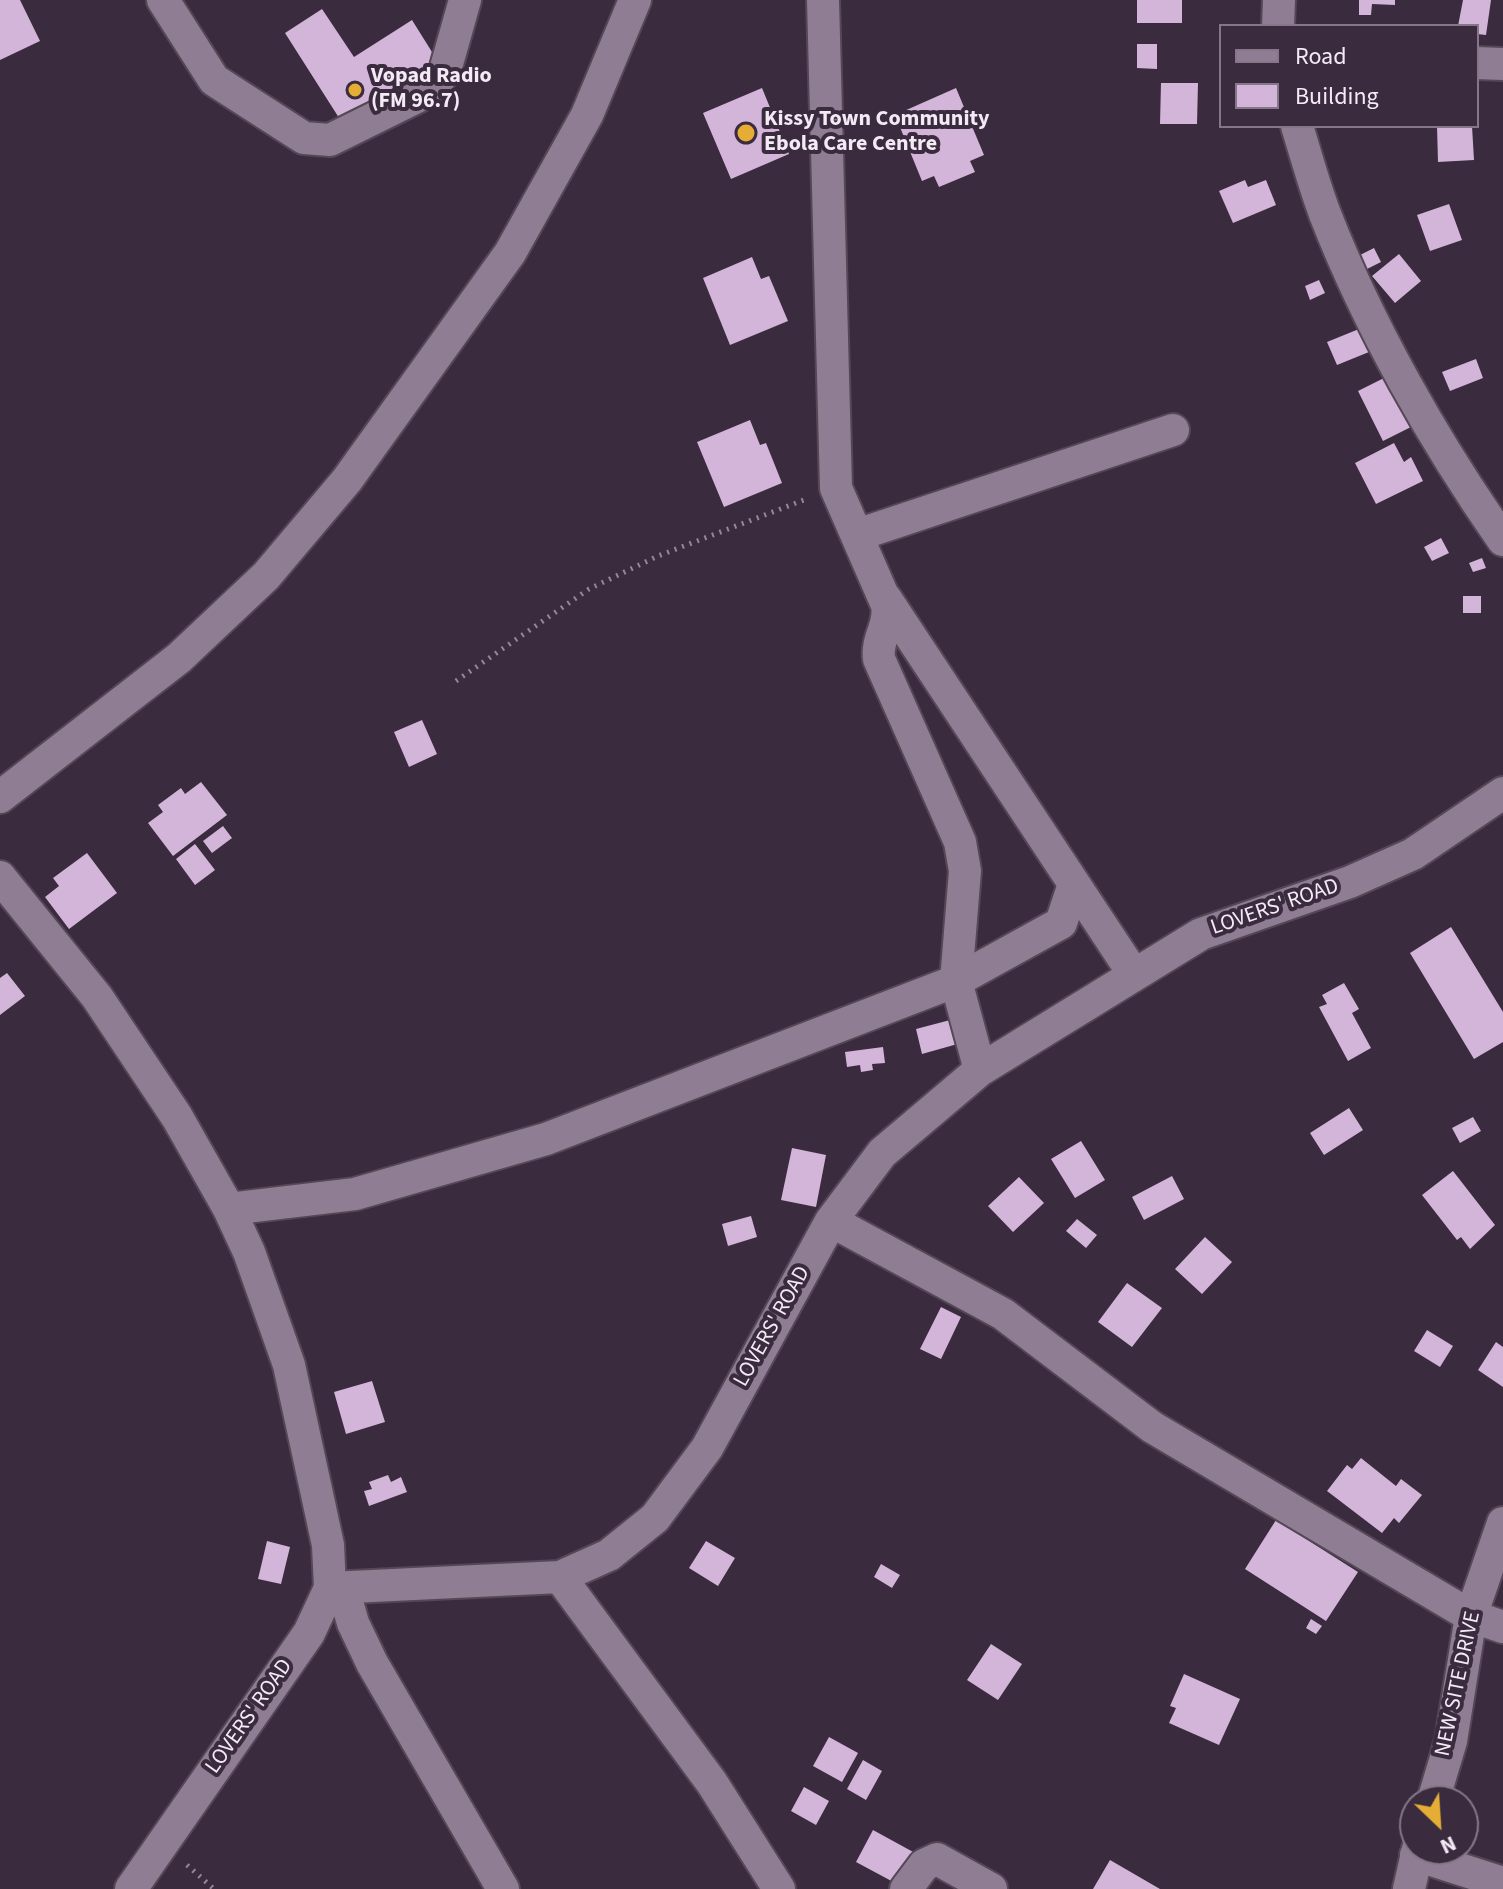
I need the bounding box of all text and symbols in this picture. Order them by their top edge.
legend [1219,24,1479,128]
text: Road [1295,39,1347,74]
place label: Vopad Radio (FM 96.7) [371,64,492,116]
text: Building [1295,79,1379,114]
marker: Vopad Radio (FM 96.7) [346,81,364,99]
place label: Kissy Town Community Ebola Care Centre [764,107,989,158]
marker: Kissy Town Community Ebola Care Centre [735,122,757,144]
street label: LOVERS' ROAD [1208,874,1342,942]
street label: LOVERS' ROAD [729,1262,817,1392]
street label: NEW SITE DRIVE [1431,1609,1487,1759]
street label: LOVERS' ROAD [201,1655,299,1779]
north arrow [1399,1785,1479,1865]
text: N [1435,1827,1462,1863]

